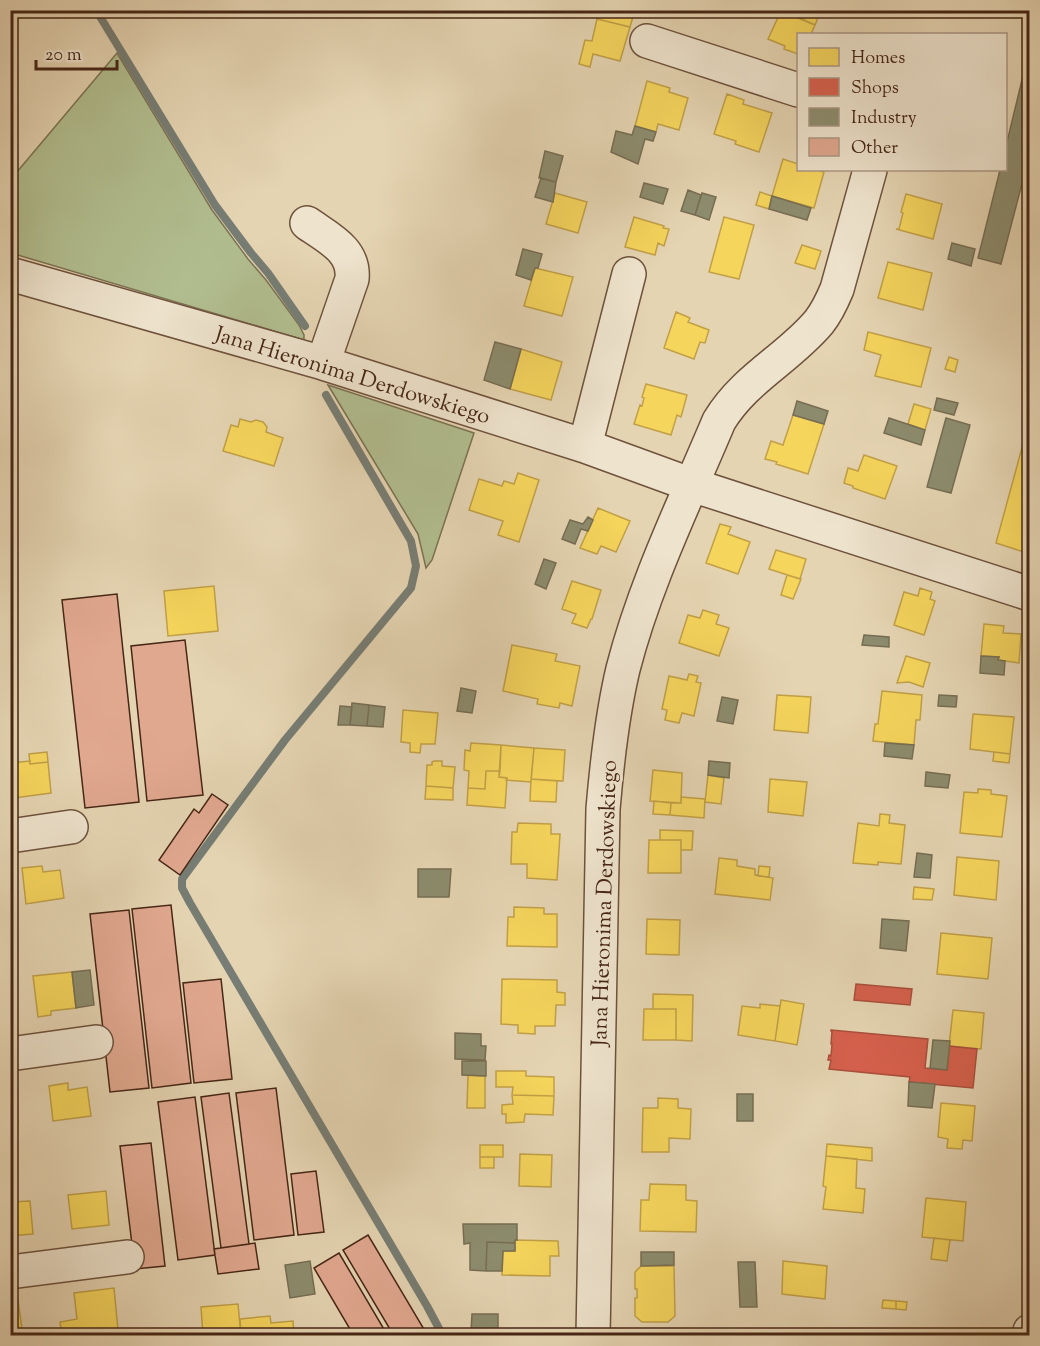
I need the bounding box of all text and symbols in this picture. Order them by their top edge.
scale bar [36,33,117,71]
legend [797,33,1007,171]
text: 20 m [45,43,82,69]
text: Homes [851,46,905,72]
text: Shops [851,76,899,102]
text: Industry [851,106,917,132]
text: Other [851,136,898,162]
street label: Jana Hieronima Derdowskiego [210,319,494,434]
street label: Jana Hieronima Derdowskiego [585,759,627,1048]

